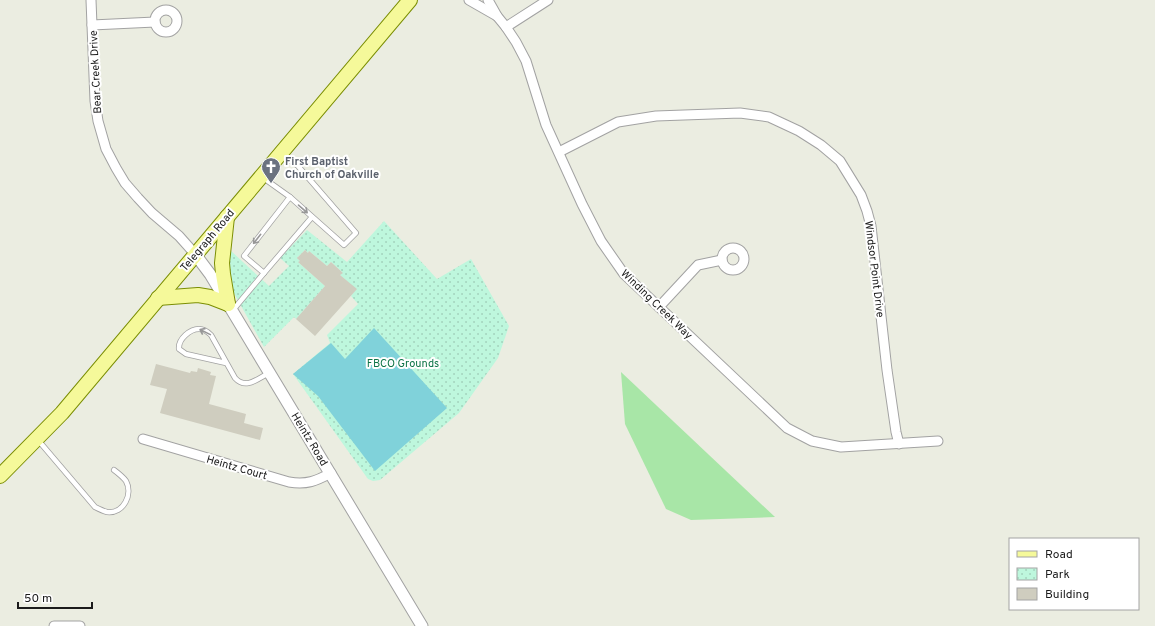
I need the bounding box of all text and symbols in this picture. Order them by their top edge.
street label: Bear Creek Drive [87,30,105,114]
place label: First Baptist Church of Oakville [285,155,379,182]
church icon: First Baptist Church of Oakville [260,156,282,184]
one-way arrow [297,204,308,213]
street label: Telegraph Road [178,207,238,275]
street label: Windsor Point Drive [861,220,887,318]
one-way arrow [253,234,261,245]
street label: Winding Creek Way [617,267,695,343]
one-way arrow [199,328,211,335]
park label: FBCO Grounds [367,357,439,371]
street label: Heintz Road [288,410,331,469]
street label: Heintz Court [205,453,269,483]
legend [1009,538,1139,610]
text: Road [1045,547,1073,563]
text: Park [1045,567,1070,583]
scale bar [18,584,92,610]
text: Building [1045,587,1089,603]
text: 50 m [24,591,52,607]

